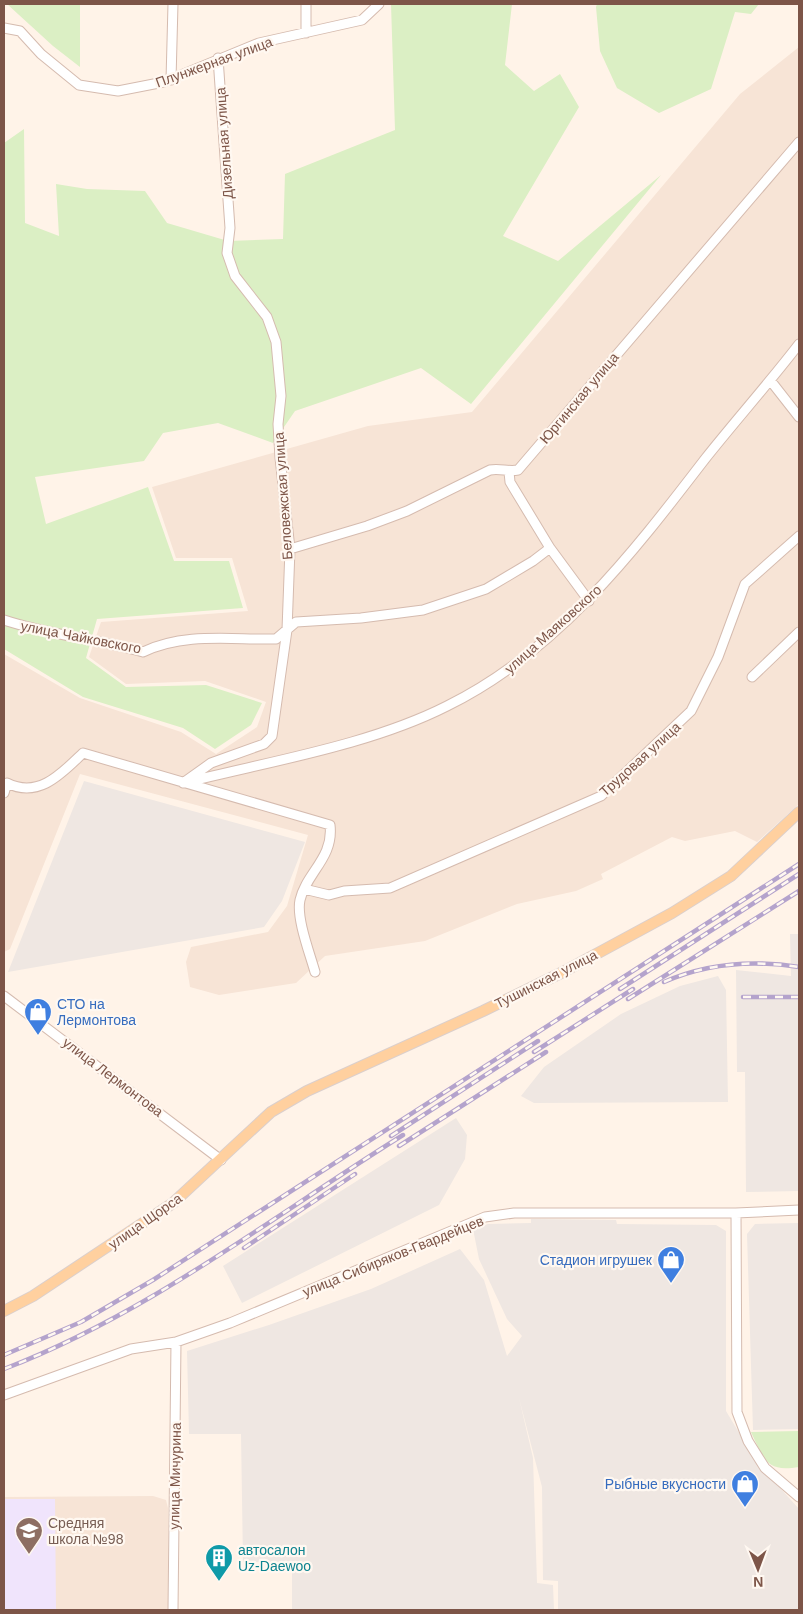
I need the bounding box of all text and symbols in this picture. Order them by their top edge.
street label: Плунжерная улица [153,33,275,91]
street label: Дизельная улица [212,86,236,199]
street label: Юргинская улица [536,349,622,447]
street label: Беловежская улица [271,431,295,560]
street label: улица Маяковского [501,581,605,677]
street label: улица Чайковского [19,617,143,657]
street label: Трудовая улица [596,718,684,799]
street label: Тушинская улица [492,946,600,1012]
place label: СТО на Лермонтова [57,996,136,1028]
shop icon: СТО на Лермонтова [23,997,53,1036]
street label: улица Лермонтова [60,1034,166,1120]
street label: улица Щорса [105,1190,185,1252]
street label: улица Сибиряков-Гвардейцев [300,1212,486,1300]
shop icon: Стадион игрушек [656,1245,686,1284]
place label: Стадион игрушек [540,1252,653,1268]
street label: улица Мичурина [166,1422,184,1530]
shop icon: Рыбные вкусности [730,1469,760,1508]
place label: Рыбные вкусности [605,1476,726,1492]
place label: Средняя школа №98 [48,1515,124,1547]
school or university icon: Средняя школа №98 [14,1516,44,1555]
place label: автосалон Uz-Daewoo [238,1542,311,1574]
building icon: автосалон Uz-Daewoo [204,1543,234,1582]
north arrow [733,1544,783,1594]
text: N [753,1574,763,1590]

